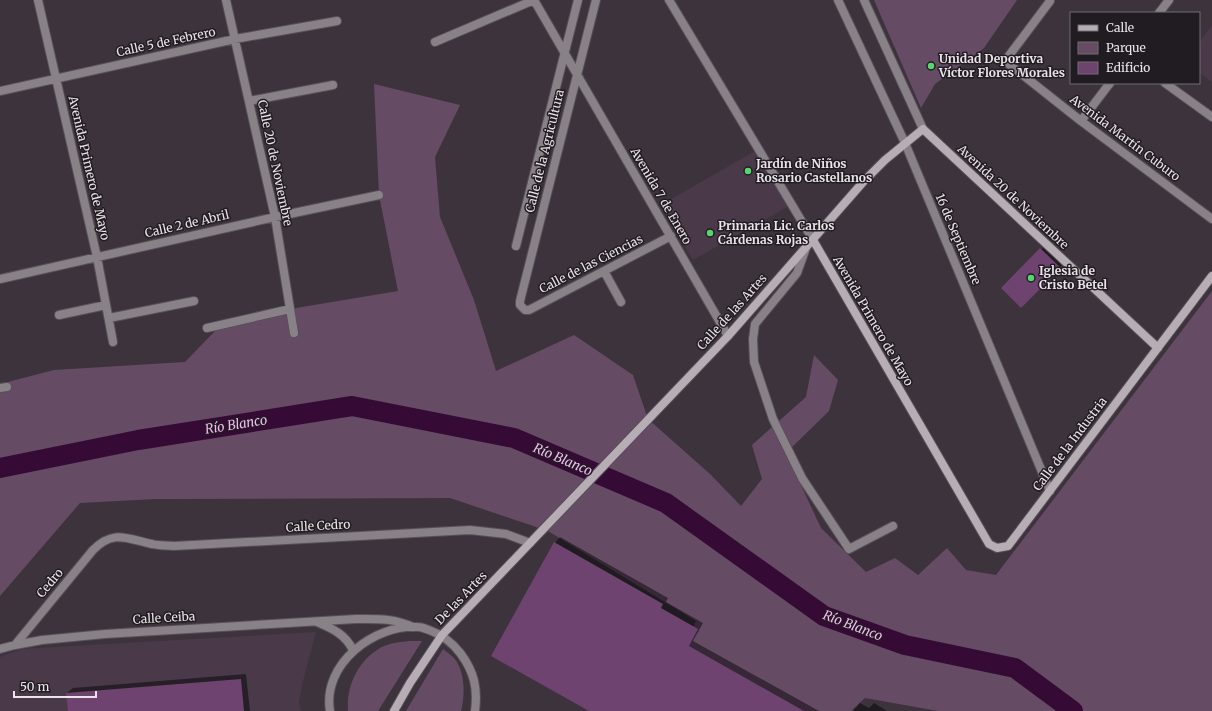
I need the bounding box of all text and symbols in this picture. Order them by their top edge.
legend [1070,12,1200,84]
text: Calle [1106,20,1134,35]
street label: Calle 5 de Febrero [115,24,217,59]
text: Parque [1106,40,1146,55]
place label: Unidad Deportiva Víctor Flores Morales [938,51,1065,80]
text: Edificio [1106,60,1150,75]
marker: Unidad Deportiva Víctor Flores Morales [926,61,936,71]
street label: Calle de la Agricultura [522,87,567,214]
street label: Avenida Martín Cuburo [1066,91,1183,184]
street label: Avenida Primero de Mayo [65,93,113,241]
street label: Calle 20 de Noviembre [255,99,296,227]
street label: Avenida 20 de Noviembre [954,141,1072,252]
street label: Avenida 7 de Enero [627,144,695,247]
place label: Jardín de Niños Rosario Castellanos [755,156,872,185]
marker: Jardín de Niños Rosario Castellanos [743,166,753,176]
street label: 16 de Septiembre [932,191,984,287]
street label: Calle 2 de Abril [143,206,231,240]
place label: Primaria Lic. Carlos Cárdenas Rojas [718,218,834,247]
marker: Primaria Lic. Carlos Cárdenas Rojas [705,228,715,238]
street label: Calle de las Ciencias [536,231,645,296]
street label: Avenida Primero de Mayo [830,252,917,388]
place label: Iglesia de Cristo Betel [1039,263,1107,292]
street label: Calle de las Artes [694,271,770,353]
marker: Iglesia de Cristo Betel [1026,273,1036,283]
street label: Calle de la Industria [1029,393,1110,494]
water label: Río Blanco [204,411,268,438]
water label: Río Blanco [531,439,595,480]
street label: Calle Cedro [285,516,351,535]
street label: Cedro [33,565,66,600]
street label: De las Artes [432,568,490,627]
water label: Río Blanco [821,606,885,645]
street label: Calle Ceiba [132,608,196,627]
scale bar [14,673,96,699]
text: 50 m [20,679,49,694]

